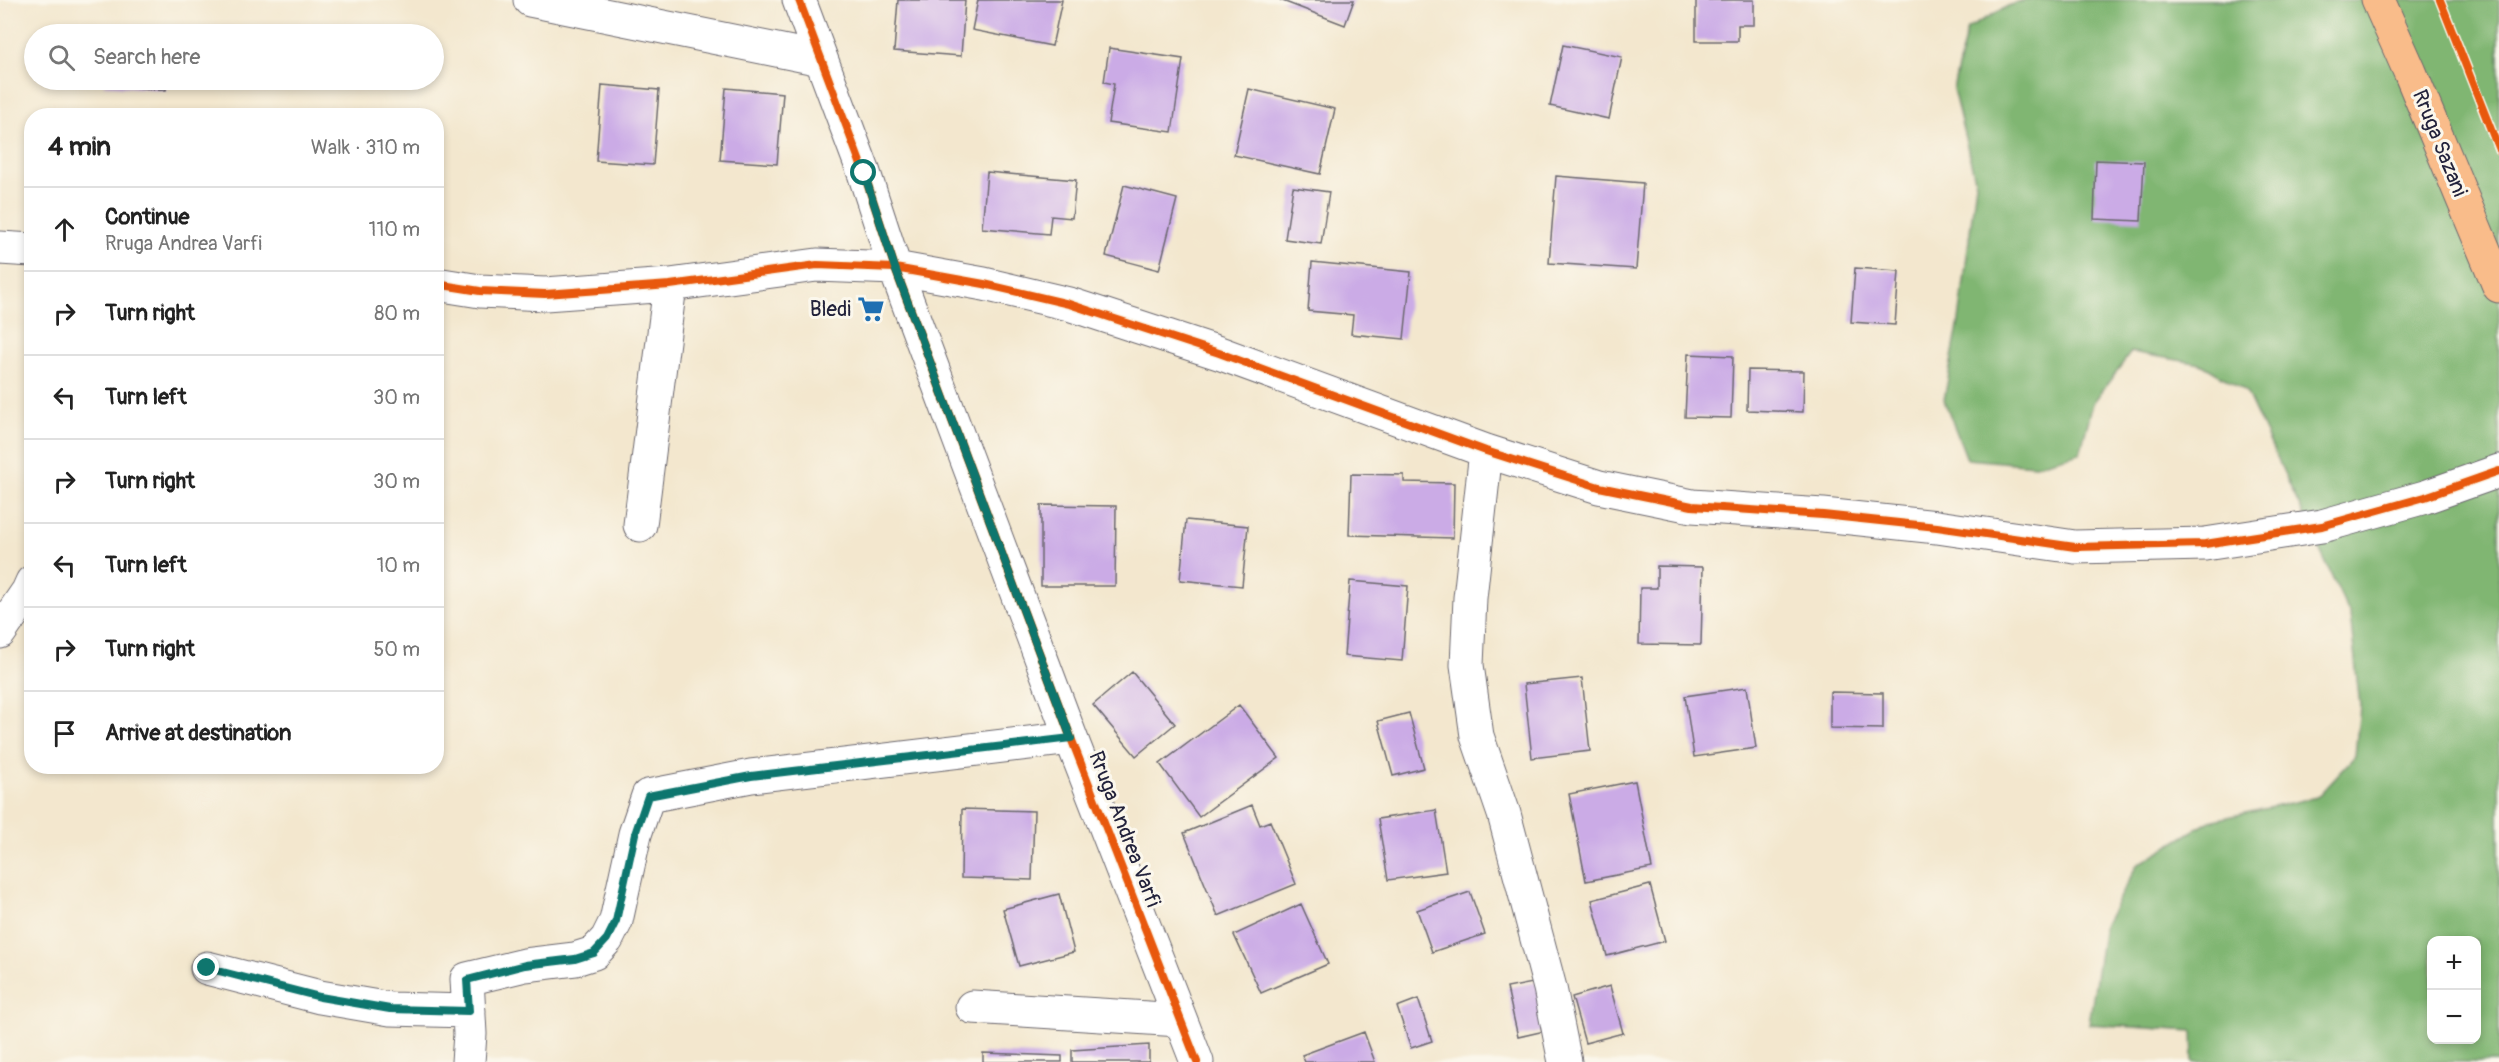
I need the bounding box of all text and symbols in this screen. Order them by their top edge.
search box [24,24,444,90]
icon: search [45,41,78,74]
text: Search here [93,43,200,71]
street label: Rruga Sazani [2406,86,2473,201]
text: 4 min [48,131,111,163]
text: Walk · 310 m [311,135,420,160]
route start [850,159,876,185]
text: Continue [105,203,189,231]
icon: ahead [48,213,81,246]
text: 110 m [369,217,420,242]
text: Rruga Andrea Varfi [105,231,262,256]
supermarket icon: Bledi [856,294,886,324]
place label: Bledi [810,296,851,323]
icon: right [48,297,81,330]
text: Turn right [105,299,195,327]
text: 80 m [374,301,420,326]
icon: left [48,381,81,414]
text: Turn left [105,383,187,411]
text: 30 m [373,385,420,410]
icon: right [48,465,81,498]
text: Turn right [105,467,195,495]
text: 30 m [373,469,420,494]
icon: left [48,549,81,582]
text: Turn left [105,551,187,579]
text: 10 m [376,553,420,578]
icon: right [48,633,81,666]
text: Turn right [105,635,195,663]
text: 50 m [373,637,420,662]
icon: arrive [48,717,81,750]
text: Arrive at destination [105,719,291,747]
street label: Rruga Andrea Varfi [1082,747,1167,911]
map controls [2427,936,2481,1044]
button: + [2427,936,2481,990]
route end [193,954,219,980]
button: − [2427,990,2481,1044]

